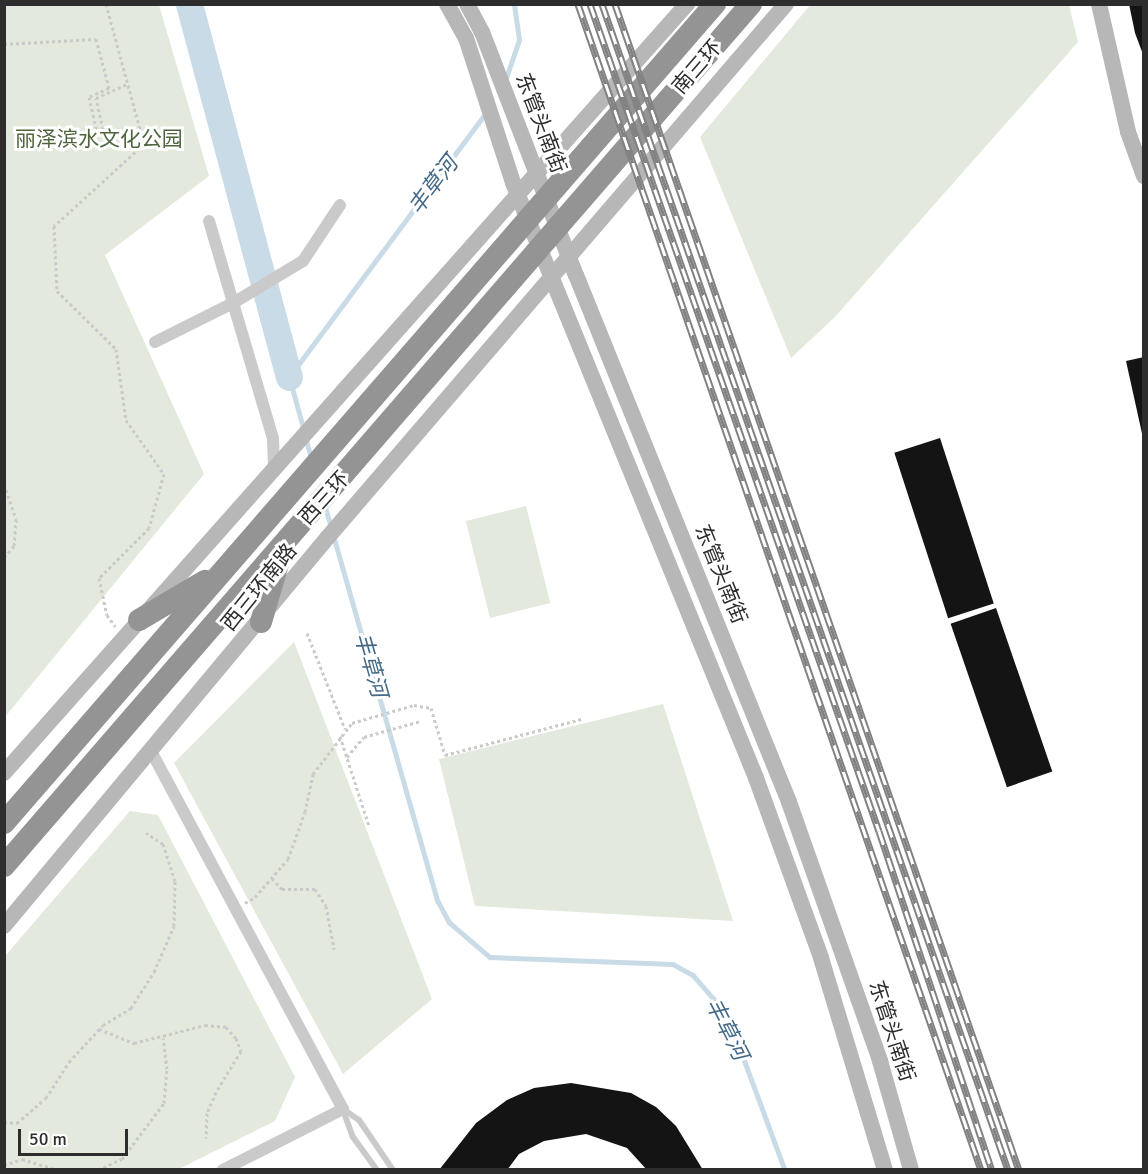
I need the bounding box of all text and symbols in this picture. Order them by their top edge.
street label: 南三环 [667,35,727,99]
street label: 东管头南街 [510,69,572,177]
park label: 丽泽滨水文化公园 [15,126,183,152]
water label: 丰草河 [403,151,463,219]
street label: 西三环 [294,466,354,530]
street label: 东管头南街 [690,521,752,627]
street label: 西三环南路 [216,538,302,636]
water label: 丰草河 [349,630,393,700]
street label: 东管头南街 [864,977,920,1085]
water label: 丰草河 [700,994,754,1064]
scale bar [21,1117,130,1155]
text: 50 m [29,1128,67,1150]

